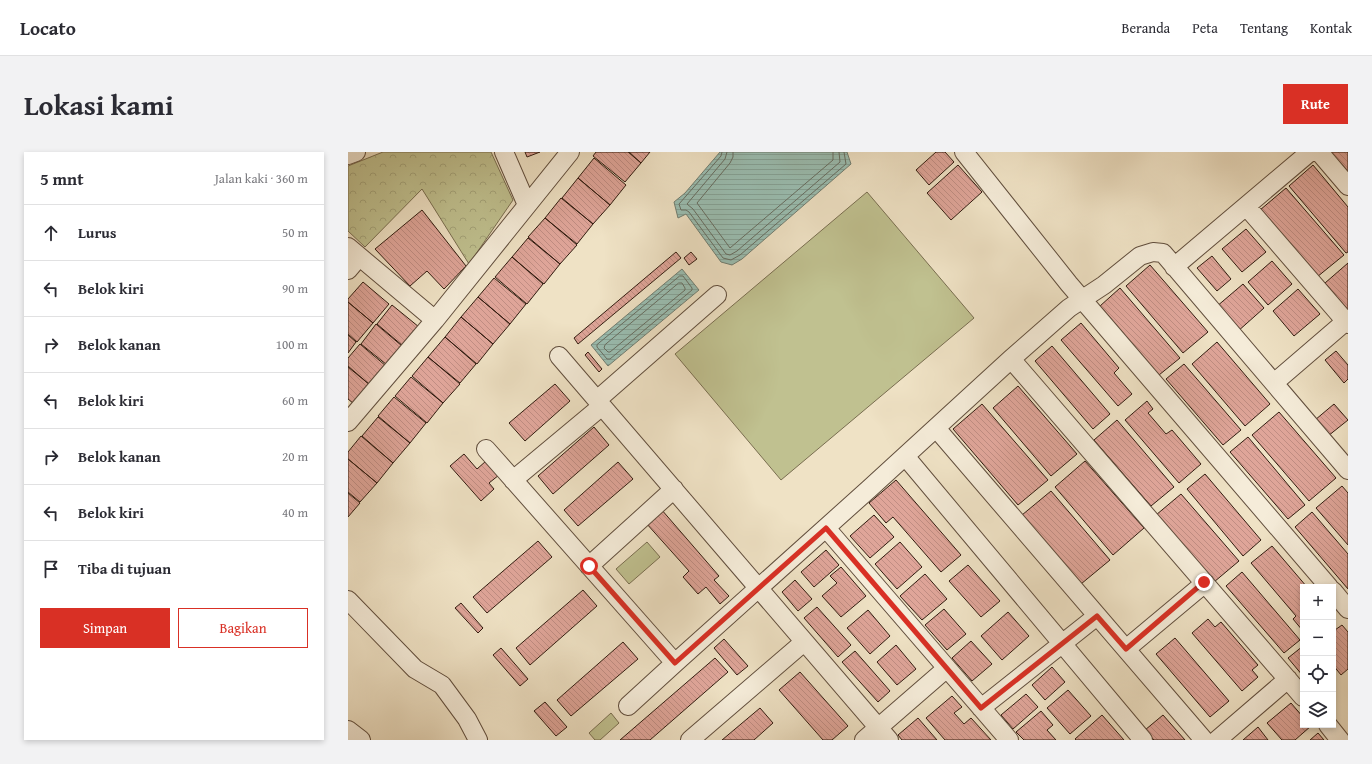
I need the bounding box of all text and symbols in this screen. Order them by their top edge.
text: Locato [20,14,76,42]
text: Beranda [1122,18,1170,38]
text: Peta [1192,18,1218,38]
text: Tentang [1240,18,1288,38]
text: Kontak [1310,18,1352,38]
text: Lokasi kami [24,84,174,125]
button: Rute [1283,84,1348,124]
text: 5 mnt [40,166,84,191]
text: Jalan kaki · 360 m [215,169,308,188]
icon: ahead [40,222,62,244]
text: Lurus [78,222,116,243]
text: 50 m [282,223,308,242]
icon: left [40,278,62,300]
text: Belok kiri [78,278,144,299]
text: 90 m [282,279,308,298]
icon: right [40,334,62,356]
text: Belok kanan [78,334,161,355]
text: 100 m [276,335,308,354]
icon: left [40,390,62,412]
text: Belok kiri [78,390,144,411]
text: 60 m [282,391,308,410]
icon: right [40,446,62,468]
text: Belok kanan [78,446,161,467]
text: 20 m [282,447,308,466]
icon: left [40,502,62,524]
text: Belok kiri [78,502,144,523]
text: 40 m [282,503,308,522]
route start [580,557,598,575]
icon: arrive [40,558,62,580]
text: Tiba di tujuan [78,558,171,579]
route end [1195,573,1213,591]
map controls [1300,584,1336,728]
button: + [1300,584,1336,620]
button: Simpan [40,608,170,648]
button: Bagikan [178,608,308,648]
button: − [1300,620,1336,656]
button: locate [1300,656,1336,692]
button: layers [1300,692,1336,728]

